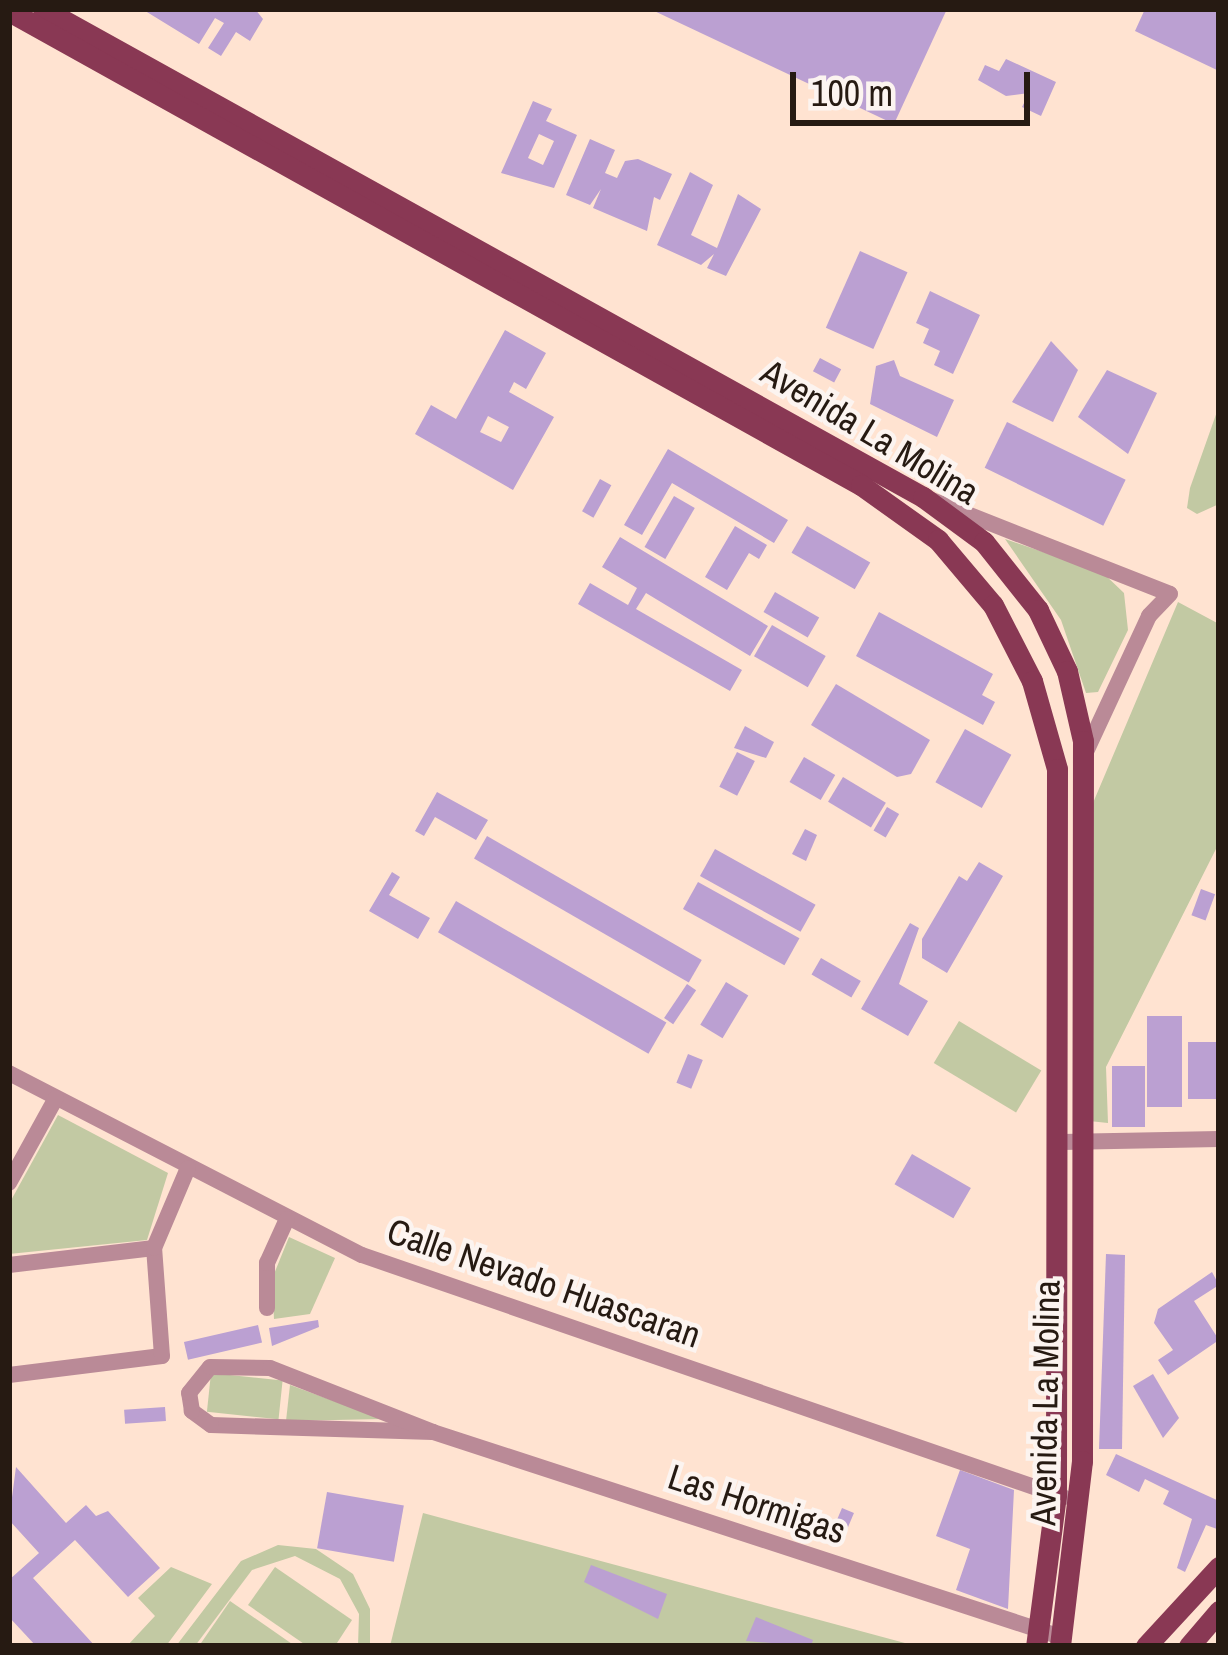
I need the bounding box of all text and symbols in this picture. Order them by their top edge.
scale bar [796,48,1036,122]
text: 100 m [811,69,893,117]
street label: Avenida La Molina [754,350,986,514]
street label: Calle Nevado Huascaran [382,1209,706,1357]
street label: Avenida La Molina [1021,1280,1069,1526]
street label: Las Hormigas [663,1455,851,1553]

